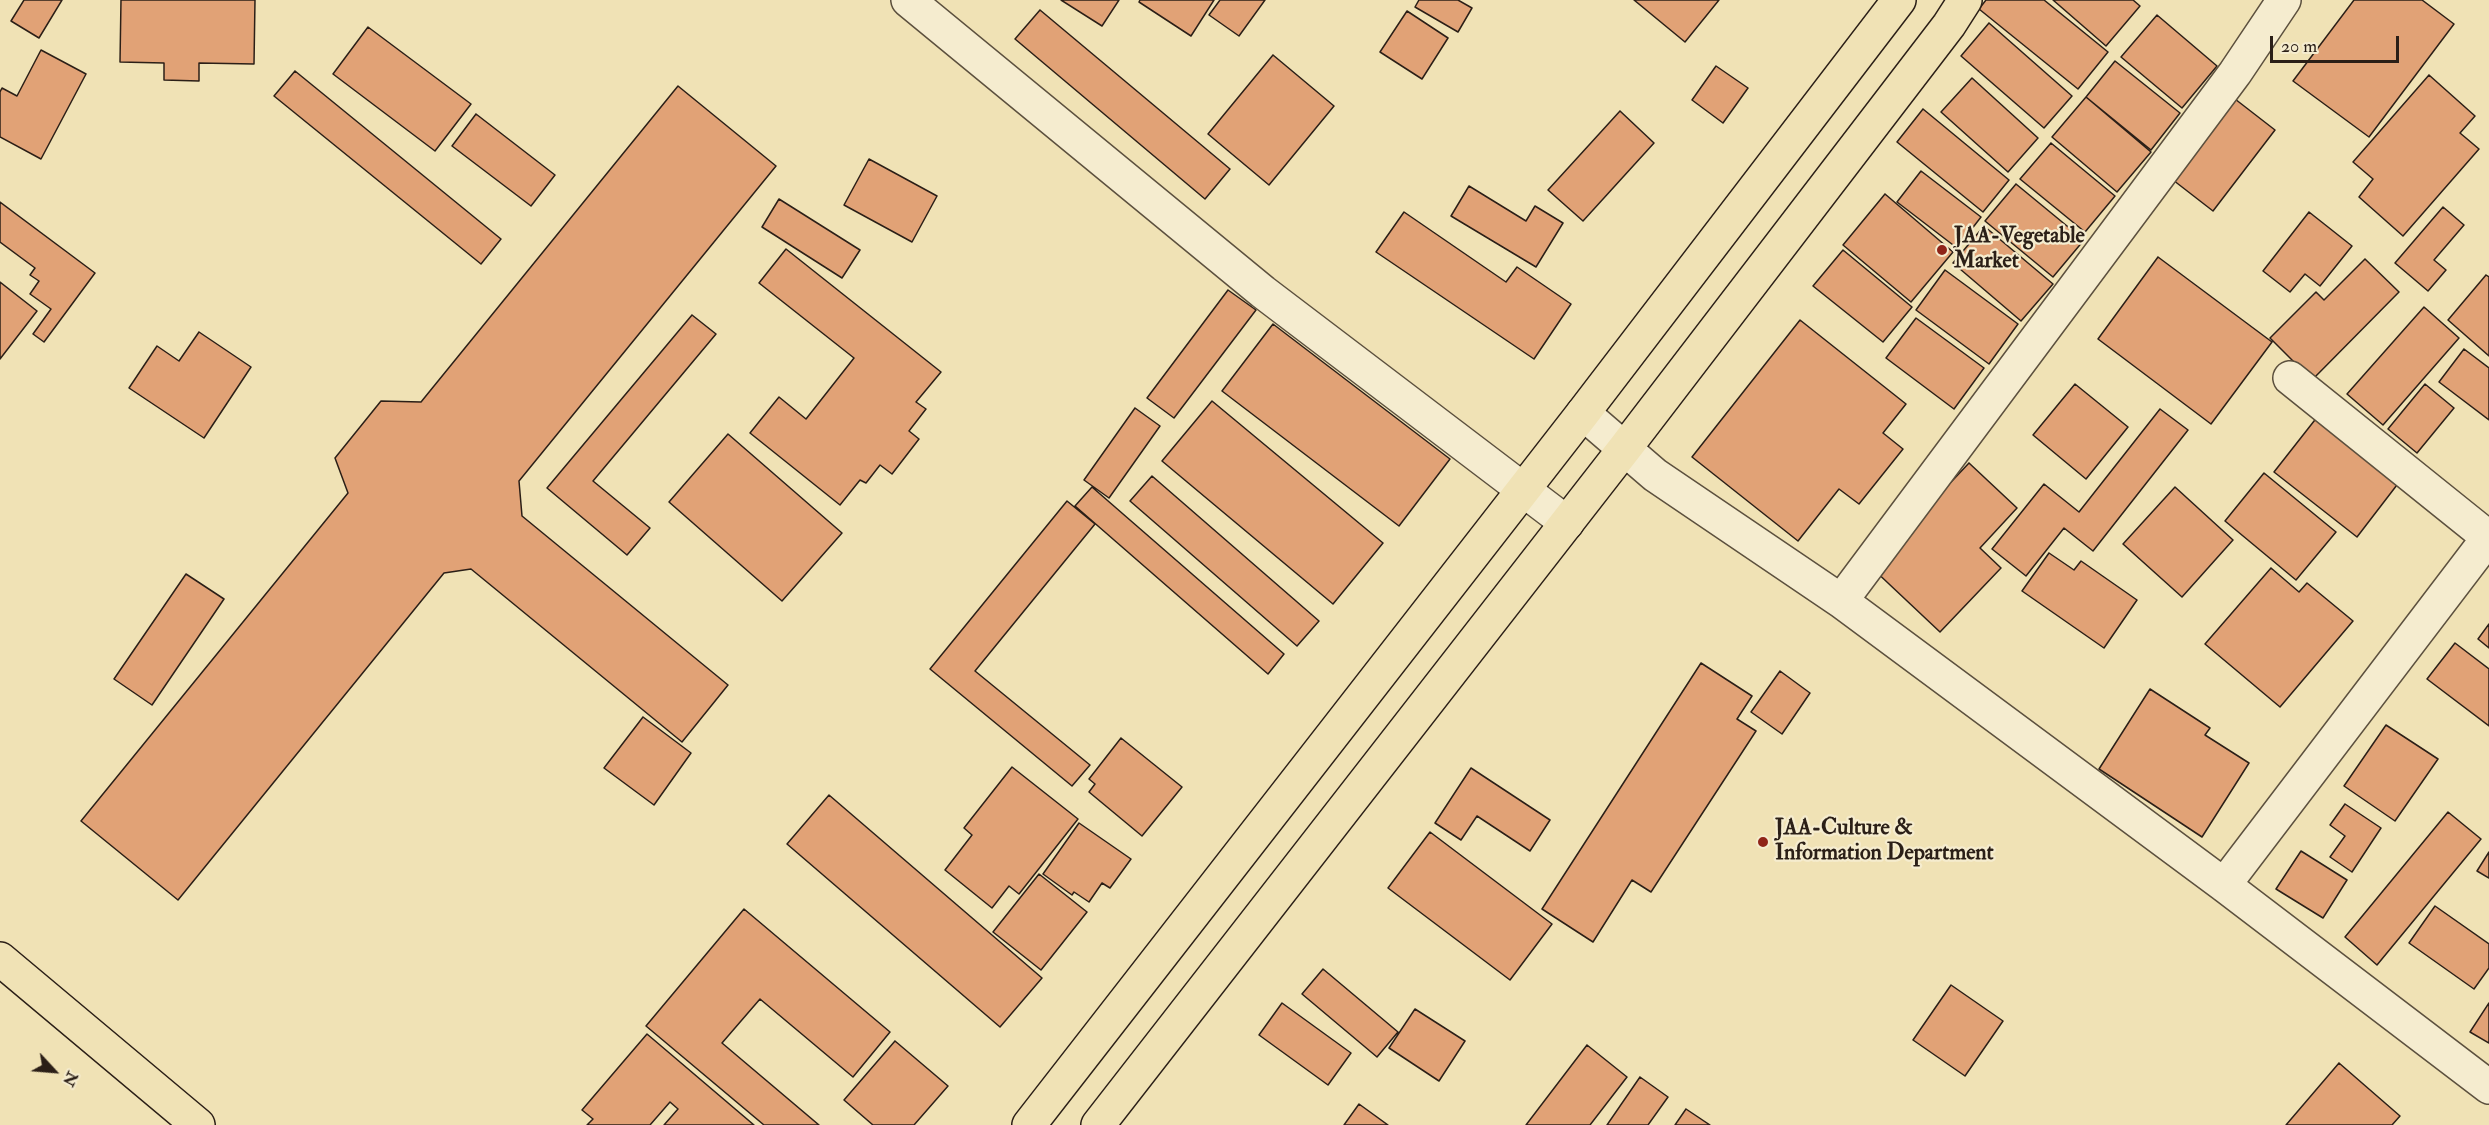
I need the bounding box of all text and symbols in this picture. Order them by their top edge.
scale bar [2273,24,2402,62]
text: 20 m [2281,35,2317,58]
place label: JAA-Vegetable Market [1954,224,2085,276]
marker: JAA-Vegetable Market [1935,243,1949,257]
place label: JAA-Culture & Information Department [1775,816,1994,867]
marker: JAA-Culture & Information Department [1756,835,1770,849]
north arrow [24,1041,84,1101]
text: N [58,1068,82,1090]

